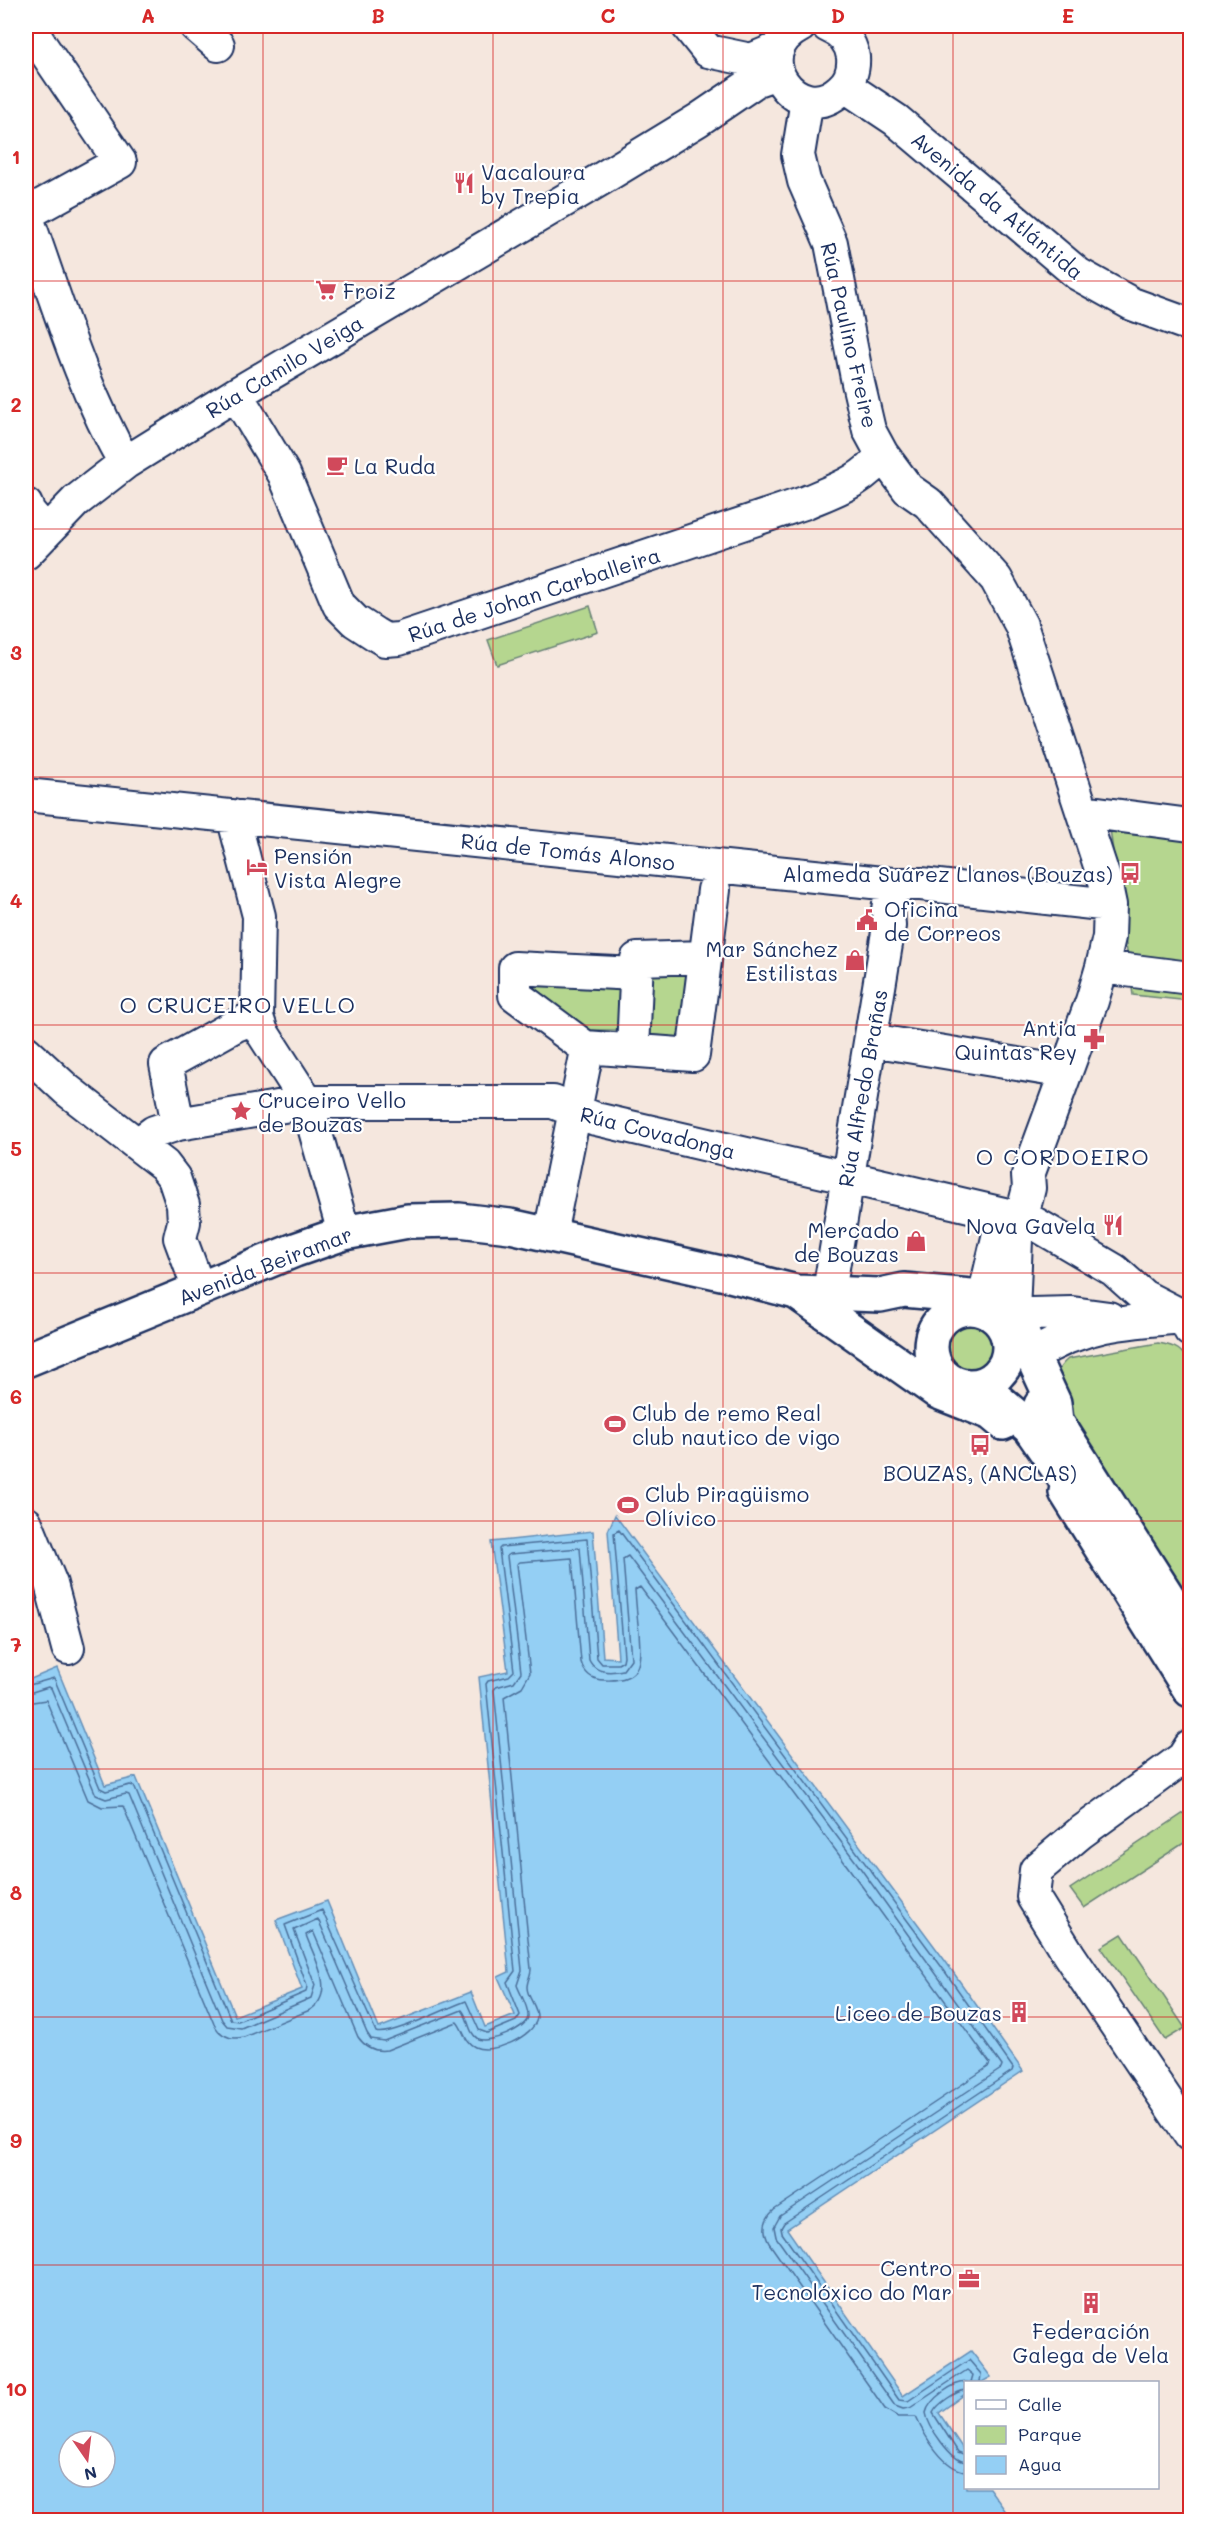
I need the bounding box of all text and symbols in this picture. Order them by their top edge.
text: A [141,2,155,28]
text: B [371,2,385,28]
text: C [601,2,616,28]
text: D [831,2,845,28]
text: E [1062,2,1074,28]
street label: Avenida da Atlántida [906,125,1090,285]
text: 1 [12,143,20,169]
place label: Vacaloura by Trepia [481,158,586,209]
restaurant icon: Vacaloura by Trepia [452,171,476,195]
street label: Rúa Paulino Freire [815,239,885,431]
place label: Froiz [343,277,396,304]
supermarket icon: Froiz [314,278,338,302]
street label: Rúa Camilo Veiga [200,308,368,424]
text: 2 [10,391,22,417]
place label: La Ruda [354,452,436,479]
cafe icon: La Ruda [325,453,349,477]
street label: Rúa de Johan Carballeira [404,540,664,648]
text: 3 [10,639,22,665]
street label: Rúa de Tomás Alonso [460,826,676,876]
place label: Pensión Vista Alegre [274,842,402,893]
hotel icon: Pensión Vista Alegre [245,855,269,879]
place label: Alameda Suárez Llanos (Bouzas) [782,860,1113,887]
bus stop icon: Alameda Suárez Llanos (Bouzas) [1118,861,1142,885]
text: 4 [10,887,23,913]
place label: Oficina de Correos [884,895,1001,946]
public building icon: Oficina de Correos [855,908,879,932]
place label: Mar Sánchez Estilistas [706,935,838,986]
shop icon: Mar Sánchez Estilistas [843,948,867,972]
street label: Rúa Alfredo Brañas [831,987,893,1189]
district label: O CRUCEIRO VELLO [120,990,356,1019]
place label: Antia Quintas Rey [954,1014,1077,1065]
pharmacy icon: Antia Quintas Rey [1082,1027,1106,1051]
place label: Cruceiro Vello de Bouzas [258,1086,406,1137]
place icon: Cruceiro Vello de Bouzas [229,1099,253,1123]
street label: Rúa Covadonga [578,1100,738,1164]
text: 5 [10,1135,22,1161]
district label: O CORDOEIRO [976,1142,1150,1171]
place label: Nova Gavela [966,1212,1096,1239]
restaurant icon: Nova Gavela [1101,1213,1125,1237]
place label: Mercado de Bouzas [794,1216,899,1267]
street label: Avenida Beiramar [174,1219,356,1311]
shop icon: Mercado de Bouzas [904,1229,928,1253]
text: 6 [10,1383,22,1409]
place label: Club de remo Real club nautico de vigo [632,1399,840,1450]
sports icon: Club de remo Real club nautico de vigo [603,1412,627,1436]
bus stop icon: BOUZAS, (ANCLAS) [968,1433,992,1457]
place label: BOUZAS, (ANCLAS) [883,1459,1077,1486]
place label: Club Piragüismo Olívico [645,1480,809,1531]
sports icon: Club Piragüismo Olívico [616,1493,640,1517]
text: 7 [10,1631,22,1657]
text: 8 [10,1879,22,1905]
place label: Liceo de Bouzas [835,1999,1002,2026]
building icon: Liceo de Bouzas [1007,2000,1031,2024]
text: 9 [10,2127,22,2153]
place label: Centro Tecnolóxico do Mar [752,2254,952,2305]
office icon: Centro Tecnolóxico do Mar [957,2267,981,2291]
building icon: Federación Galega de Vela [1079,2291,1103,2315]
place label: Federación Galega de Vela [1013,2317,1169,2368]
text: 10 [5,2375,27,2401]
legend [964,2381,1159,2489]
text: Calle [1018,2392,1062,2416]
text: Parque [1018,2422,1082,2446]
north arrow [57,2429,117,2489]
text: Agua [1018,2452,1062,2476]
text: N [82,2462,99,2486]

